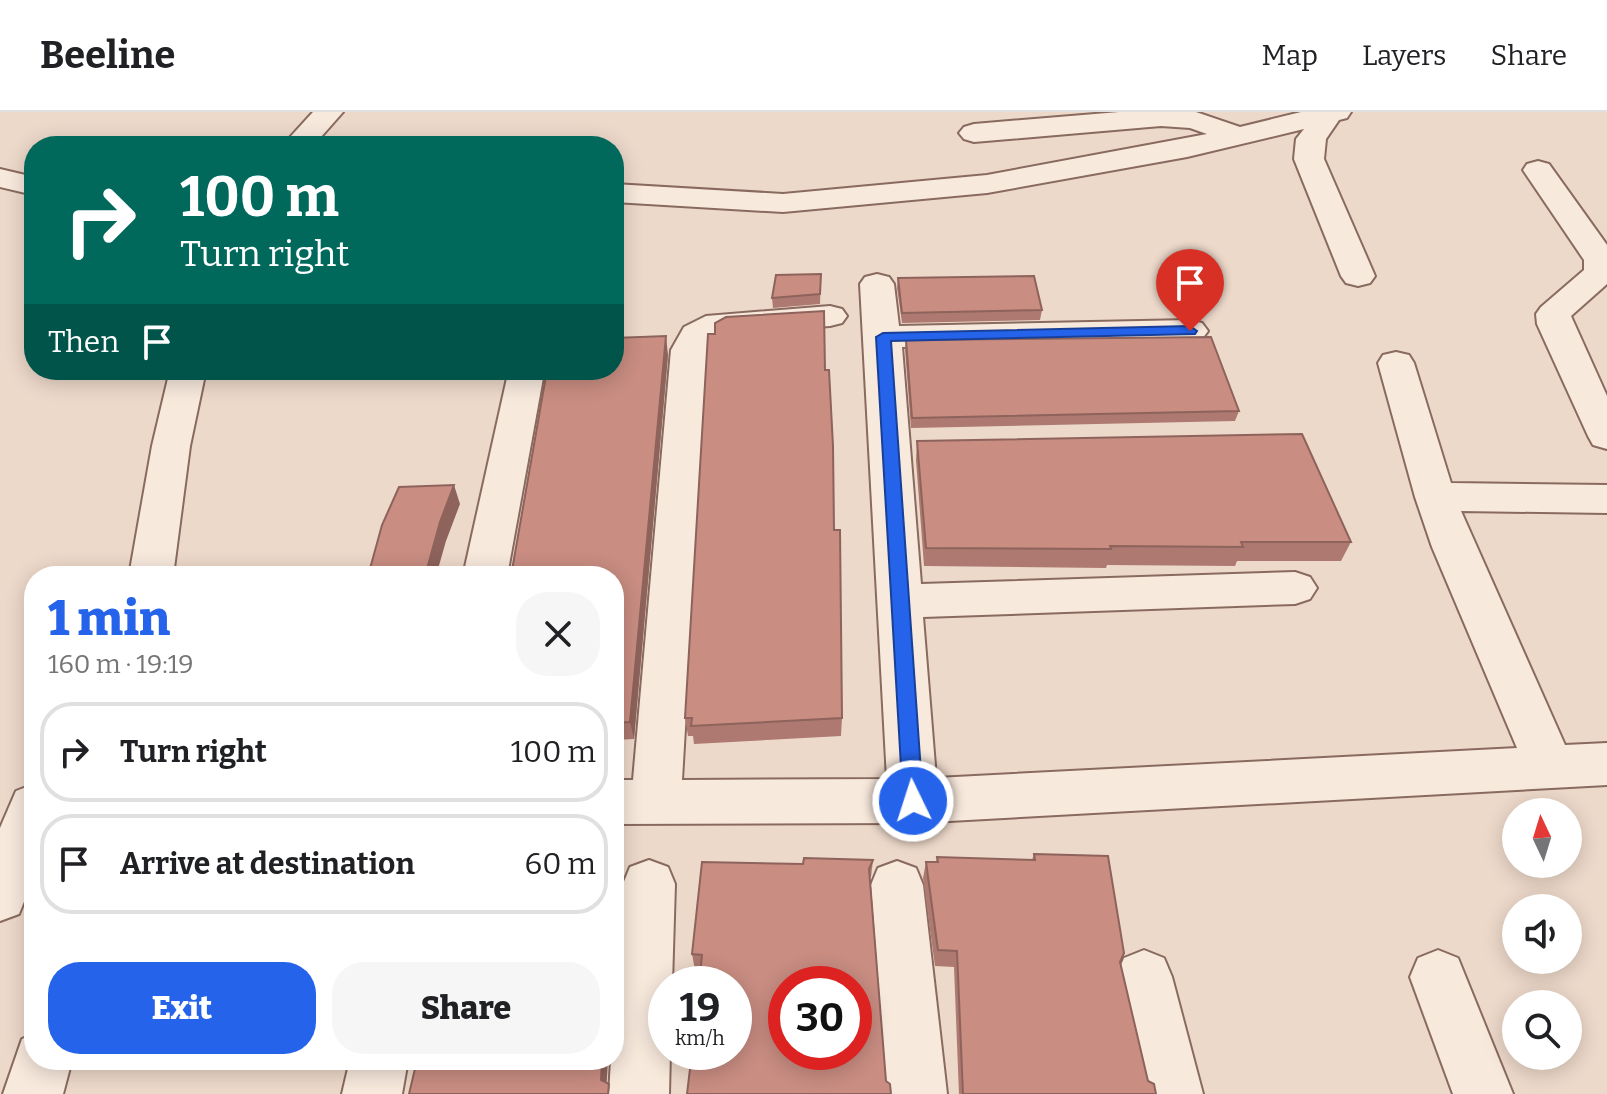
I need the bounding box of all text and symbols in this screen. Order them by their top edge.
text: Beeline [40,32,175,78]
text: Map [1261,39,1318,72]
text: Layers [1362,39,1446,72]
text: Share [1490,39,1567,72]
text: 100 m [180,164,339,231]
icon: right [48,168,152,272]
text: Turn right [180,232,349,276]
pin [1156,249,1224,331]
icon: arrive [1168,261,1212,305]
icon: arrive [135,320,179,364]
text: Then [48,324,119,360]
text: 1 min [48,590,170,648]
button: close [516,592,600,676]
text: 160 m · 19:19 [48,649,193,680]
icon: right [52,730,96,774]
text: Turn right [120,734,267,770]
text: 100 m [511,734,596,770]
position arrow [871,759,955,843]
north arrow [1502,798,1582,878]
map controls [1502,798,1582,1070]
icon: arrive [52,842,96,886]
text: Arrive at destination [120,846,415,882]
text: 60 m [525,846,596,882]
button: sound [1502,894,1582,974]
button: Exit [48,962,316,1054]
button: Share [332,962,600,1054]
speed limit sign: 30 [768,966,872,1070]
text: 19 [680,984,720,1032]
button: search [1502,990,1582,1070]
text: km/h [675,1026,725,1050]

